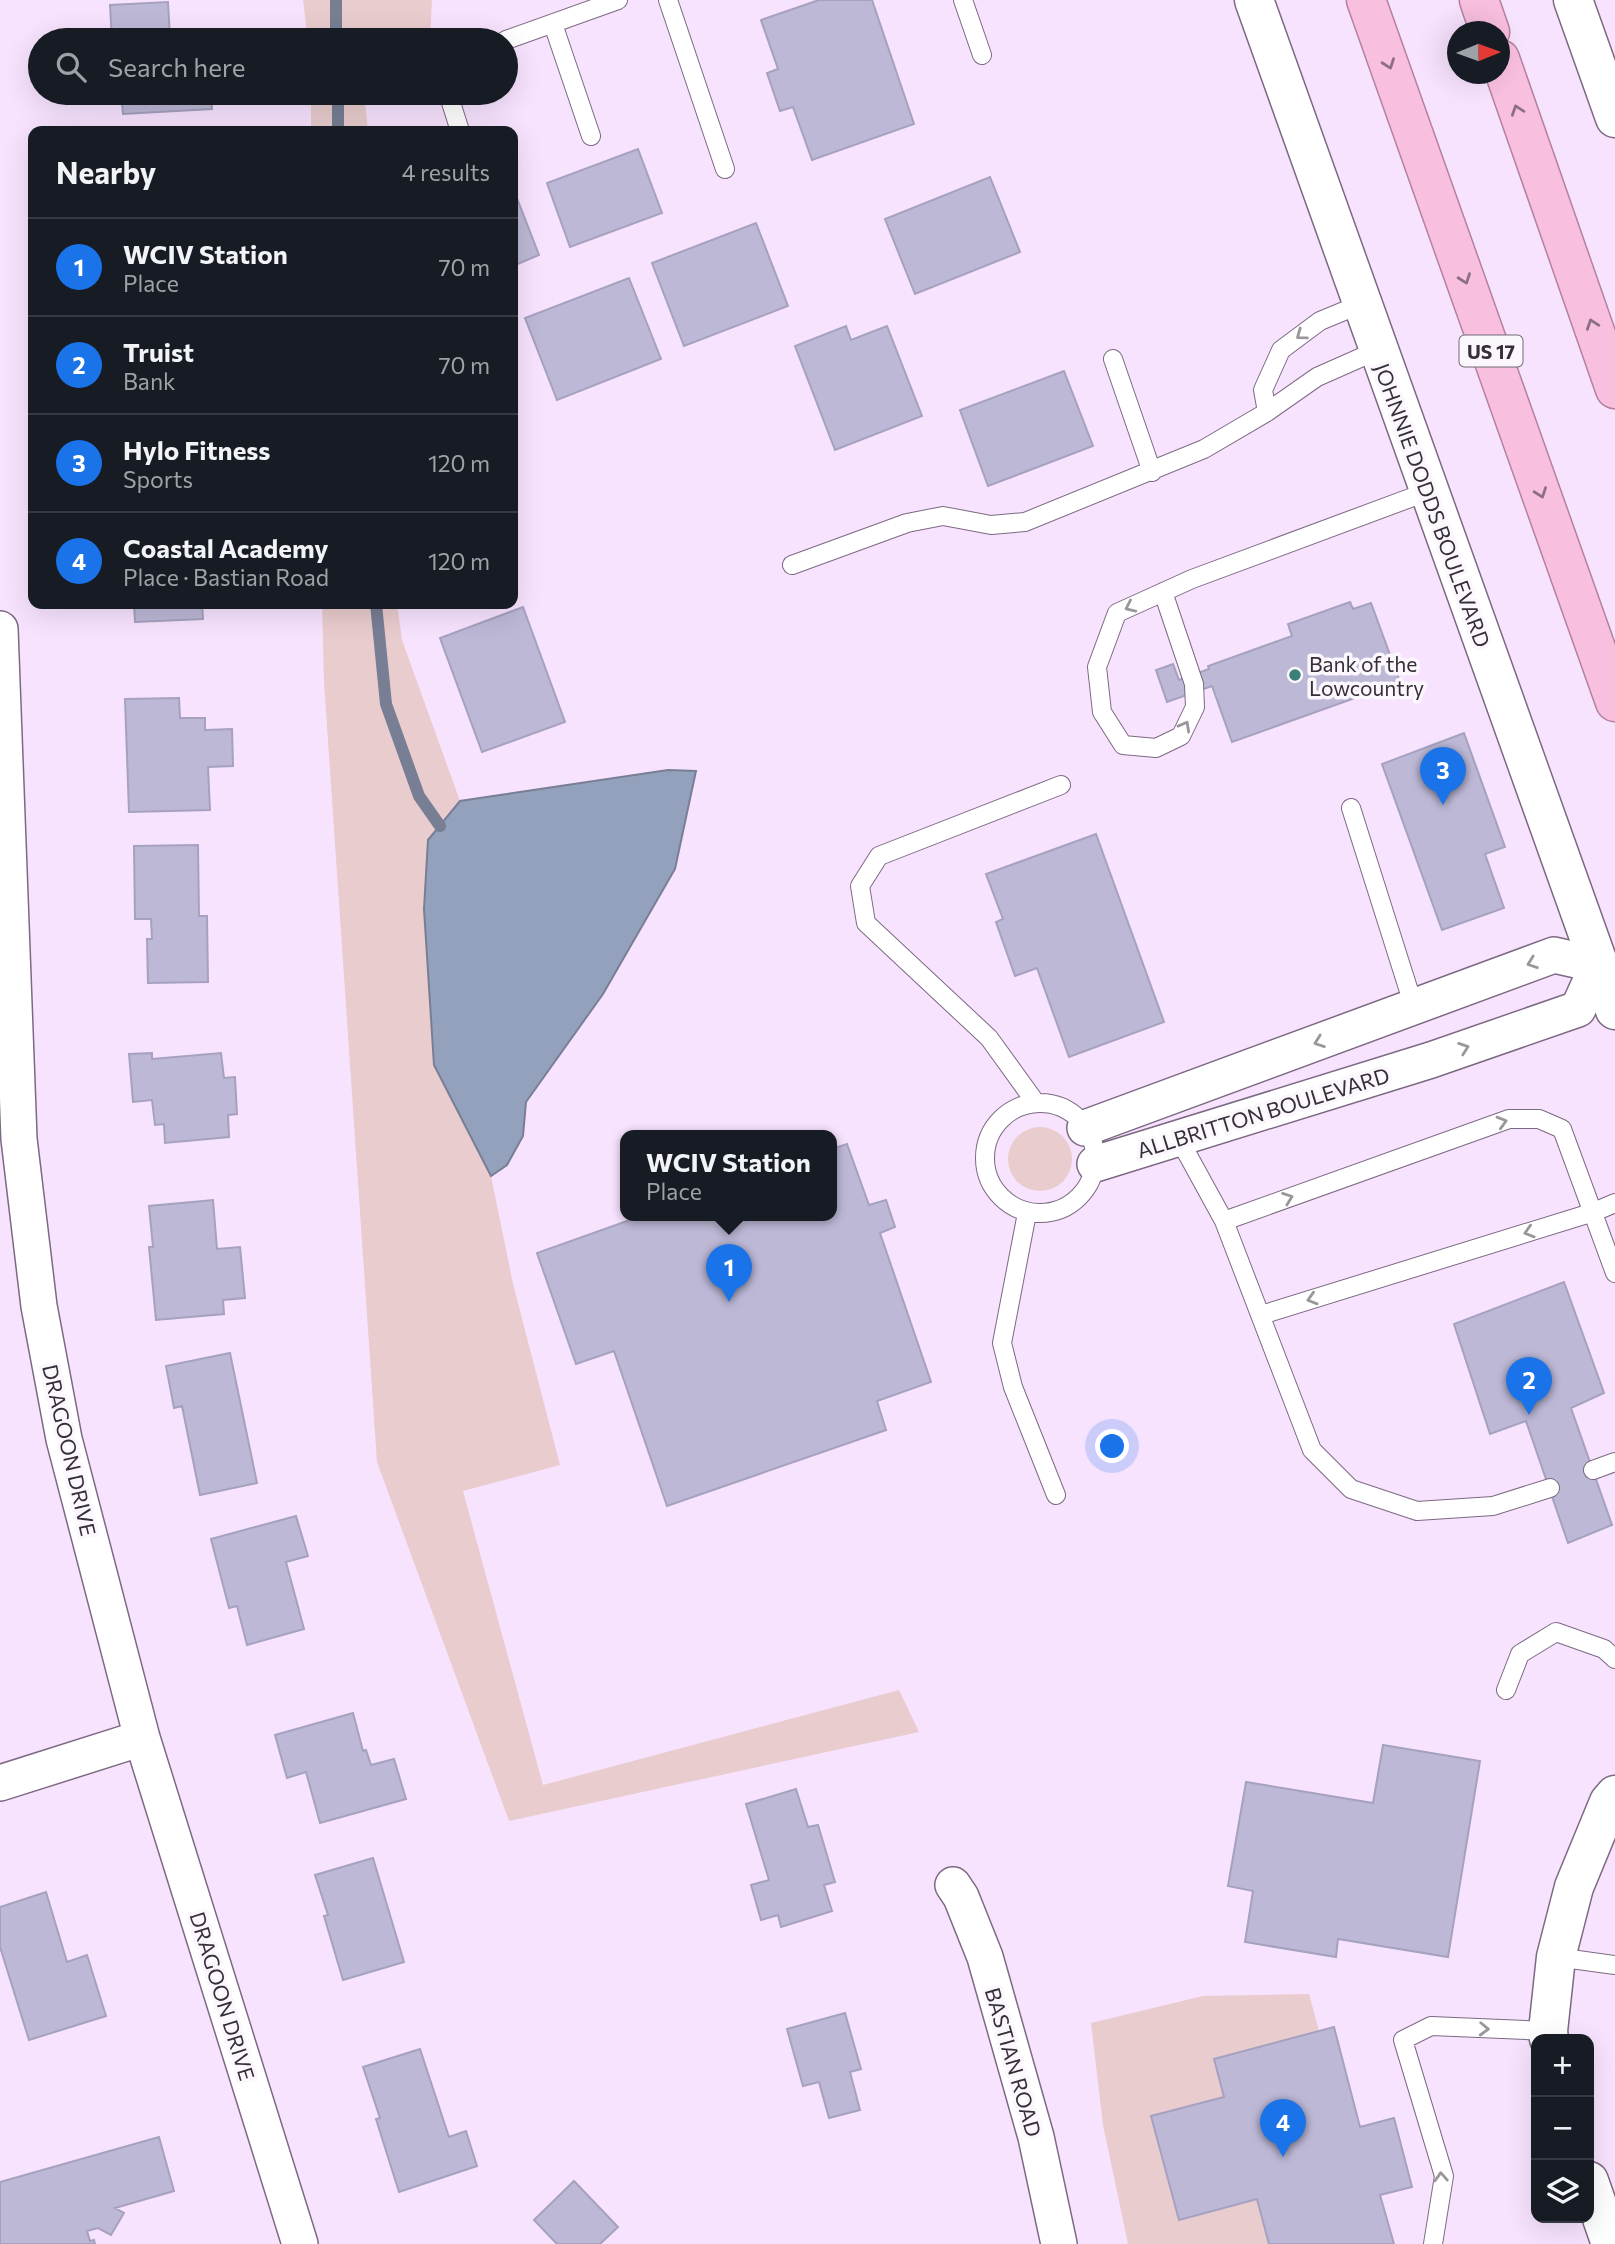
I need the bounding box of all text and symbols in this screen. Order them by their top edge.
north arrow [1447,21,1510,84]
search box [28,28,518,105]
icon: search [52,48,90,86]
text: Search here [108,51,246,82]
one-way arrow [1380,58,1394,70]
one-way arrow [1511,104,1525,116]
text: Nearby [56,153,156,190]
text: 4 results [402,158,490,186]
text: WCIV Station [123,238,288,269]
text: 1 [74,253,84,281]
text: 70 m [438,253,490,281]
text: Place [123,269,179,297]
one-way arrow [1457,272,1471,284]
one-way arrow [1586,319,1600,331]
one-way arrow [1296,327,1309,340]
text: Truist [123,336,194,367]
road number: US 17 [1460,336,1522,366]
text: 2 [72,351,86,379]
text: 70 m [438,351,490,379]
street label: JOHNNIE DODDS BOULEVARD [1370,360,1496,650]
text: Bank [123,367,176,395]
text: Hylo Fitness [123,434,270,465]
text: 3 [72,449,86,477]
text: 120 m [428,449,490,477]
text: Sports [123,465,193,493]
one-way arrow [1533,486,1547,498]
text: Coastal Academy [123,532,329,563]
text: 4 [72,547,86,575]
text: 120 m [428,547,490,575]
text: Place · Bastian Road [123,563,329,591]
one-way arrow [1125,599,1137,613]
place label: Bank of the Lowcountry [1309,651,1424,700]
marker: Bank of the Lowcountry [1287,667,1303,683]
one-way arrow [1177,721,1190,734]
pin: 3 [1420,747,1466,805]
one-way arrow [1527,955,1539,969]
one-way arrow [1313,1034,1325,1048]
one-way arrow [1457,1042,1469,1056]
street label: ALLBRITTON BOULEVARD [1134,1062,1392,1162]
one-way arrow [1496,1116,1508,1130]
popup [620,1130,837,1221]
text: WCIV Station [646,1146,811,1177]
text: Place [646,1177,702,1205]
one-way arrow [1281,1192,1293,1206]
one-way arrow [1523,1224,1536,1238]
pin: 1 [706,1244,752,1302]
one-way arrow [1306,1291,1318,1305]
pin: 2 [1506,1357,1552,1415]
street label: DRAGOON DRIVE [38,1362,102,1538]
your location [1095,1429,1129,1463]
street label: DRAGOON DRIVE [185,1909,261,2083]
street label: BASTIAN ROAD [981,1985,1047,2139]
one-way arrow [1479,2021,1490,2036]
map controls [1531,2034,1594,2223]
button: + [1531,2034,1594,2097]
button: − [1531,2097,1594,2160]
pin: 4 [1260,2099,1306,2157]
button: layers [1531,2160,1594,2223]
one-way arrow [1434,2171,1449,2182]

